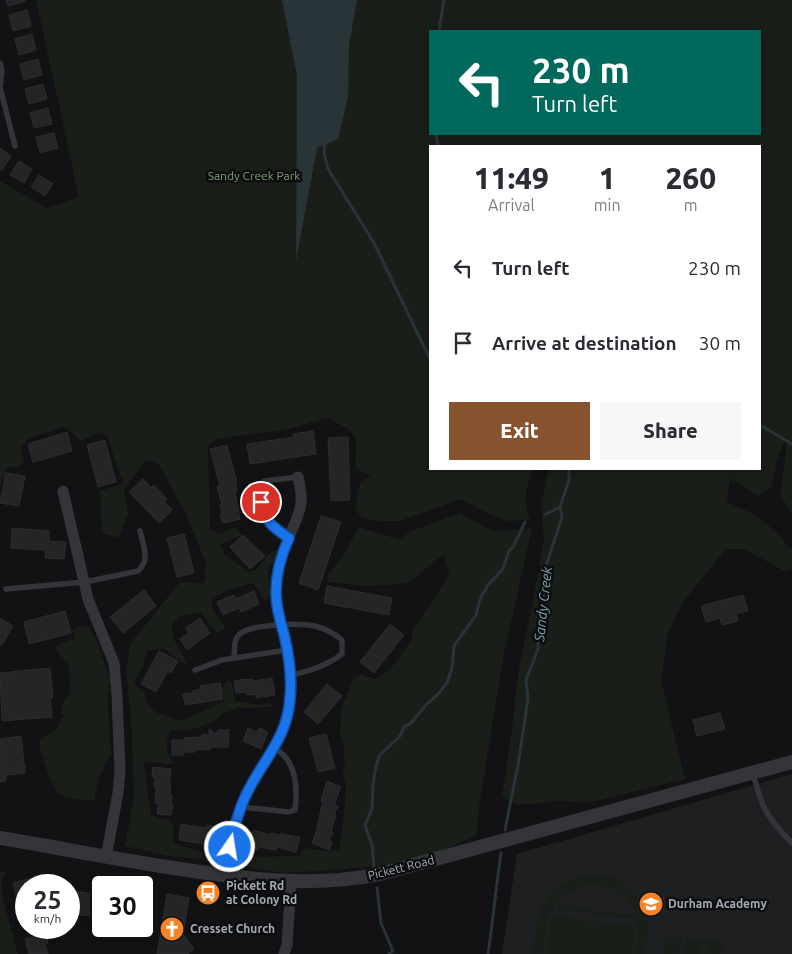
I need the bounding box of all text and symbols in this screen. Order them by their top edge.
icon: left [449,50,514,115]
text: 230 m [532,50,630,90]
text: Turn left [532,91,617,116]
text: 11:49 [474,161,549,195]
text: 1 [599,161,616,195]
text: 260 [665,161,716,195]
park label: Sandy Creek Park [208,169,300,182]
text: Arrival [488,196,535,214]
text: min [594,196,621,214]
text: m [684,196,698,214]
icon: left [449,254,477,282]
text: Turn left [492,257,570,279]
text: 230 m [688,257,741,279]
icon: arrive [449,329,477,357]
text: Arrive at destination [492,332,677,354]
text: 30 m [699,332,741,354]
button: Exit [449,402,590,460]
button: Share [600,402,741,460]
pin [240,481,282,523]
icon: arrive [247,488,275,516]
water label: Sandy Creek [531,565,555,643]
position arrow [203,820,255,872]
street label: Pickett Road [366,853,435,882]
speed limit sign: 30 [90,874,155,939]
place label: Pickett Rd at Colony Rd [226,879,297,906]
bus stop icon: Pickett Rd at Colony Rd [195,880,221,906]
text: 25 [33,886,62,914]
school or university icon: Durham Academy [638,891,664,917]
place label: Durham Academy [668,897,767,910]
text: km/h [34,912,61,925]
church icon: Cresset Church [159,916,185,942]
place label: Cresset Church [190,922,275,935]

